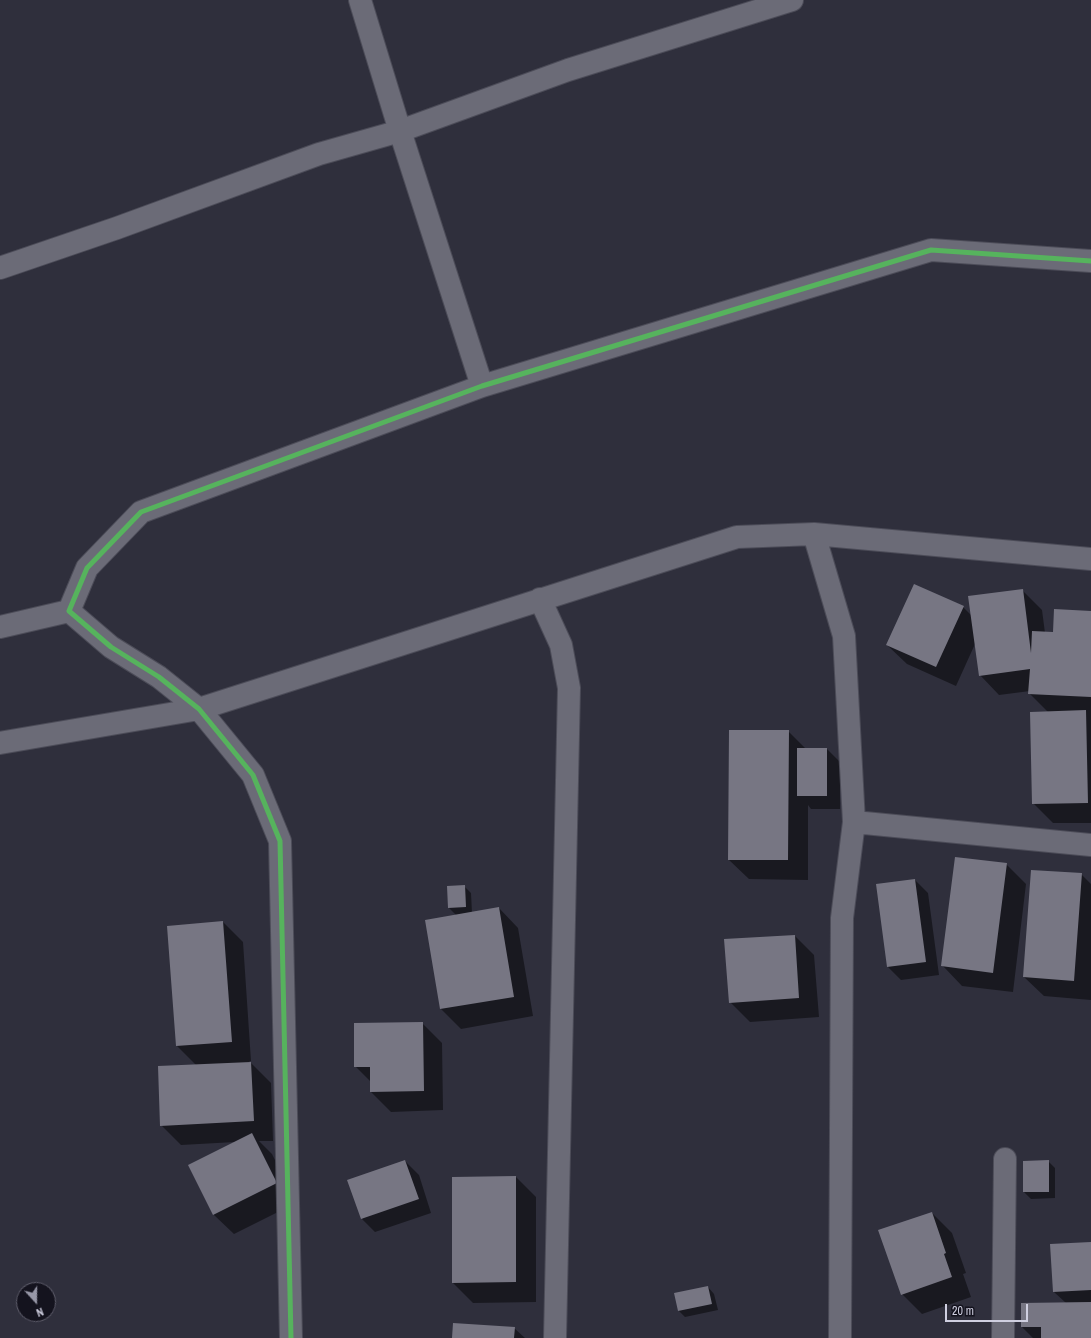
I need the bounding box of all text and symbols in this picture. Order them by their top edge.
north arrow [16,1282,56,1322]
scale bar [947,1296,1030,1322]
text: 20 m [952,1303,974,1319]
text: N [34,1305,45,1320]

